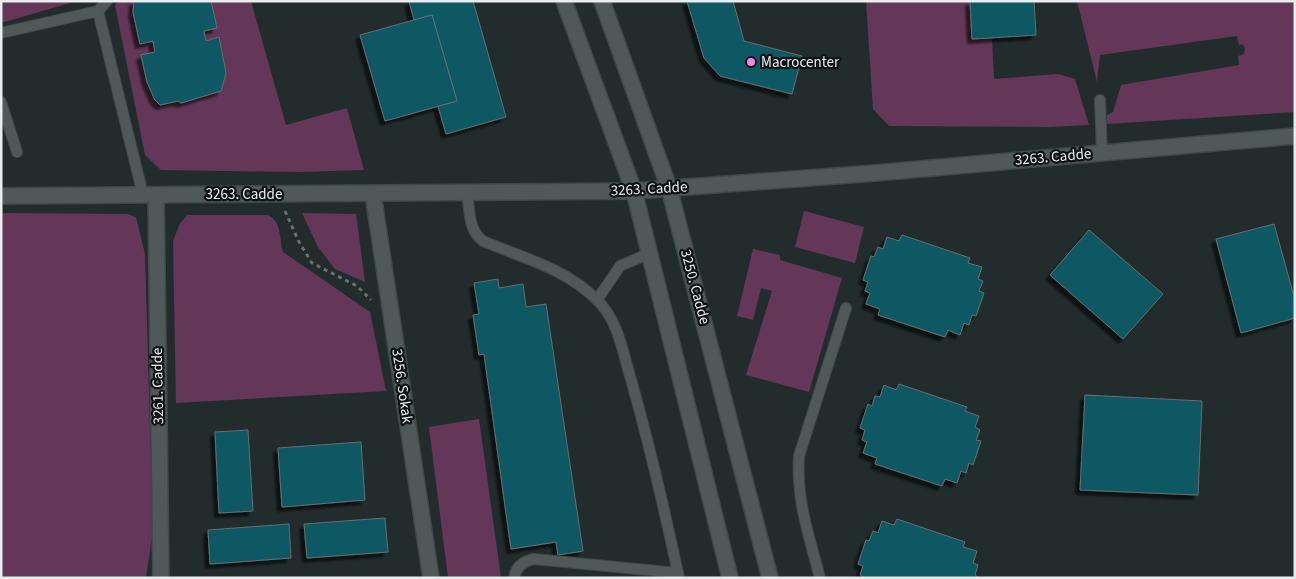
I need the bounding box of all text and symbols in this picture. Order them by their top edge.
place label: Macrocenter [761,52,840,73]
marker: Macrocenter [745,56,757,68]
street label: 3263. Cadde [1014,143,1092,171]
street label: 3263. Cadde [610,177,688,201]
street label: 3263. Cadde [206,184,282,205]
street label: 3250. Cadde [675,247,715,327]
street label: 3261. Cadde [147,347,169,425]
street label: 3256. Sokak [386,347,418,425]

